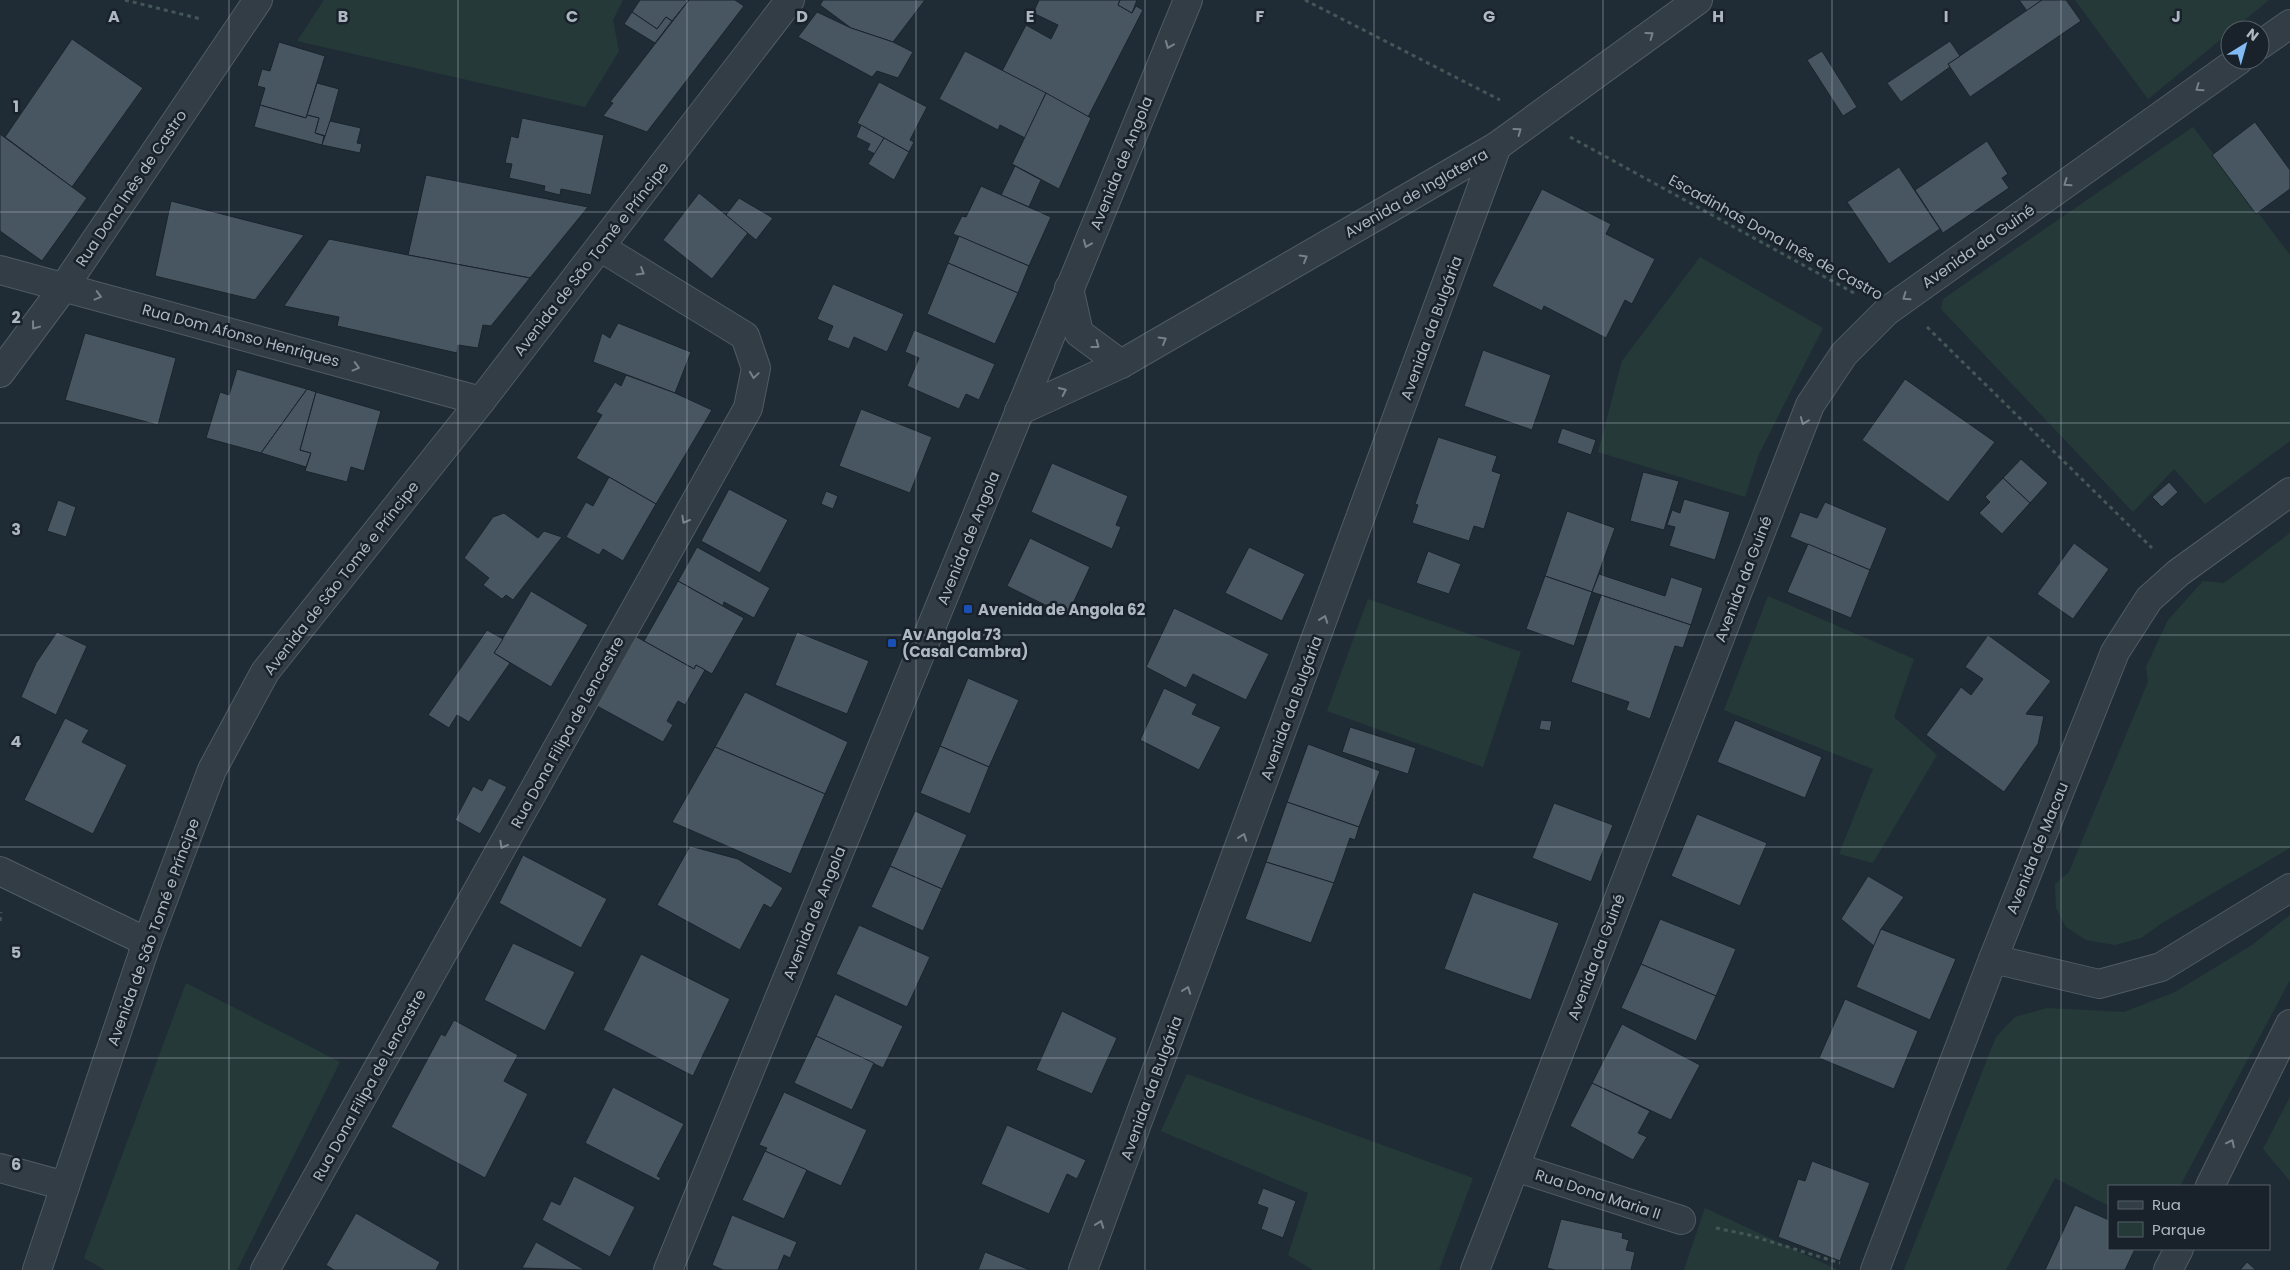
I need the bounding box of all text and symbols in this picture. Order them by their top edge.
text: A [108,5,120,28]
text: B [338,5,348,28]
text: C [566,5,578,28]
text: D [796,5,808,28]
text: E [1026,5,1034,28]
text: F [1256,5,1265,28]
text: G [1483,5,1495,28]
text: H [1712,5,1724,28]
text: I [1944,5,1948,28]
text: J [2171,5,2181,28]
north arrow [2220,20,2270,70]
text: N [2243,23,2263,46]
one-way arrow [1644,32,1654,41]
one-way arrow [1165,40,1176,49]
one-way arrow [2196,82,2205,91]
street label: Avenida de Angola [1085,93,1157,233]
text: 1 [13,95,19,118]
street label: Rua Dona Inês de Castro [71,105,191,271]
one-way arrow [1512,128,1521,136]
street label: Avenida de Inglaterra [1341,143,1491,243]
street label: Avenida de São Tomé e Príncipe [509,158,673,360]
street label: Escadinhas Dona Inês de Castro [1665,169,1887,305]
one-way arrow [2064,177,2073,185]
street label: Avenida da Guiné [1917,199,2039,293]
one-way arrow [1083,239,1093,248]
street label: Avenida da Bulgária [1395,253,1467,403]
one-way arrow [1298,255,1307,265]
one-way arrow [636,266,645,276]
one-way arrow [93,291,101,301]
one-way arrow [1902,291,1912,300]
street label: Rua Dom Afonso Henriques [140,299,342,372]
text: 2 [11,306,21,329]
one-way arrow [32,320,40,329]
one-way arrow [1158,336,1167,346]
one-way arrow [1090,339,1100,348]
one-way arrow [351,361,359,371]
one-way arrow [750,370,760,379]
one-way arrow [1058,386,1067,397]
one-way arrow [1800,416,1810,425]
street label: Avenida de Angola [932,468,1004,608]
street label: Avenida de São Tomé e Príncipe [259,477,423,679]
street label: Avenida da Guiné [1709,513,1777,645]
one-way arrow [682,515,692,524]
text: 3 [11,518,21,541]
place label: Avenida de Angola 62 [978,599,1146,620]
marker: Avenida de Angola 62 [962,603,974,615]
one-way arrow [1318,615,1328,624]
place label: Av Angola 73 (Casal Cambra) [902,624,1028,662]
street label: Rua Dona Filipa de Lencastre [505,632,629,832]
street label: Avenida da Bulgária [1255,633,1327,783]
marker: Av Angola 73 (Casal Cambra) [886,637,898,649]
text: 4 [11,730,22,753]
street label: Avenida de Macau [2001,779,2073,917]
street label: Avenida de São Tomé e Príncipe [102,815,204,1049]
one-way arrow [1237,834,1247,842]
one-way arrow [500,840,510,849]
street label: Avenida de Angola [778,843,850,983]
street label: Avenida da Guiné [1562,891,1630,1023]
text: 5 [11,941,21,964]
street label: Rua Dona Filipa de Lencastre [307,985,431,1185]
one-way arrow [1181,986,1191,995]
street label: Avenida da Bulgária [1115,1013,1187,1163]
one-way arrow [2225,1139,2235,1148]
text: 6 [11,1153,21,1176]
street label: Rua Dona Maria II [1533,1164,1663,1224]
legend [2108,1185,2270,1250]
text: Rua [2152,1194,2181,1215]
text: Parque [2152,1219,2205,1240]
one-way arrow [1094,1220,1104,1229]

